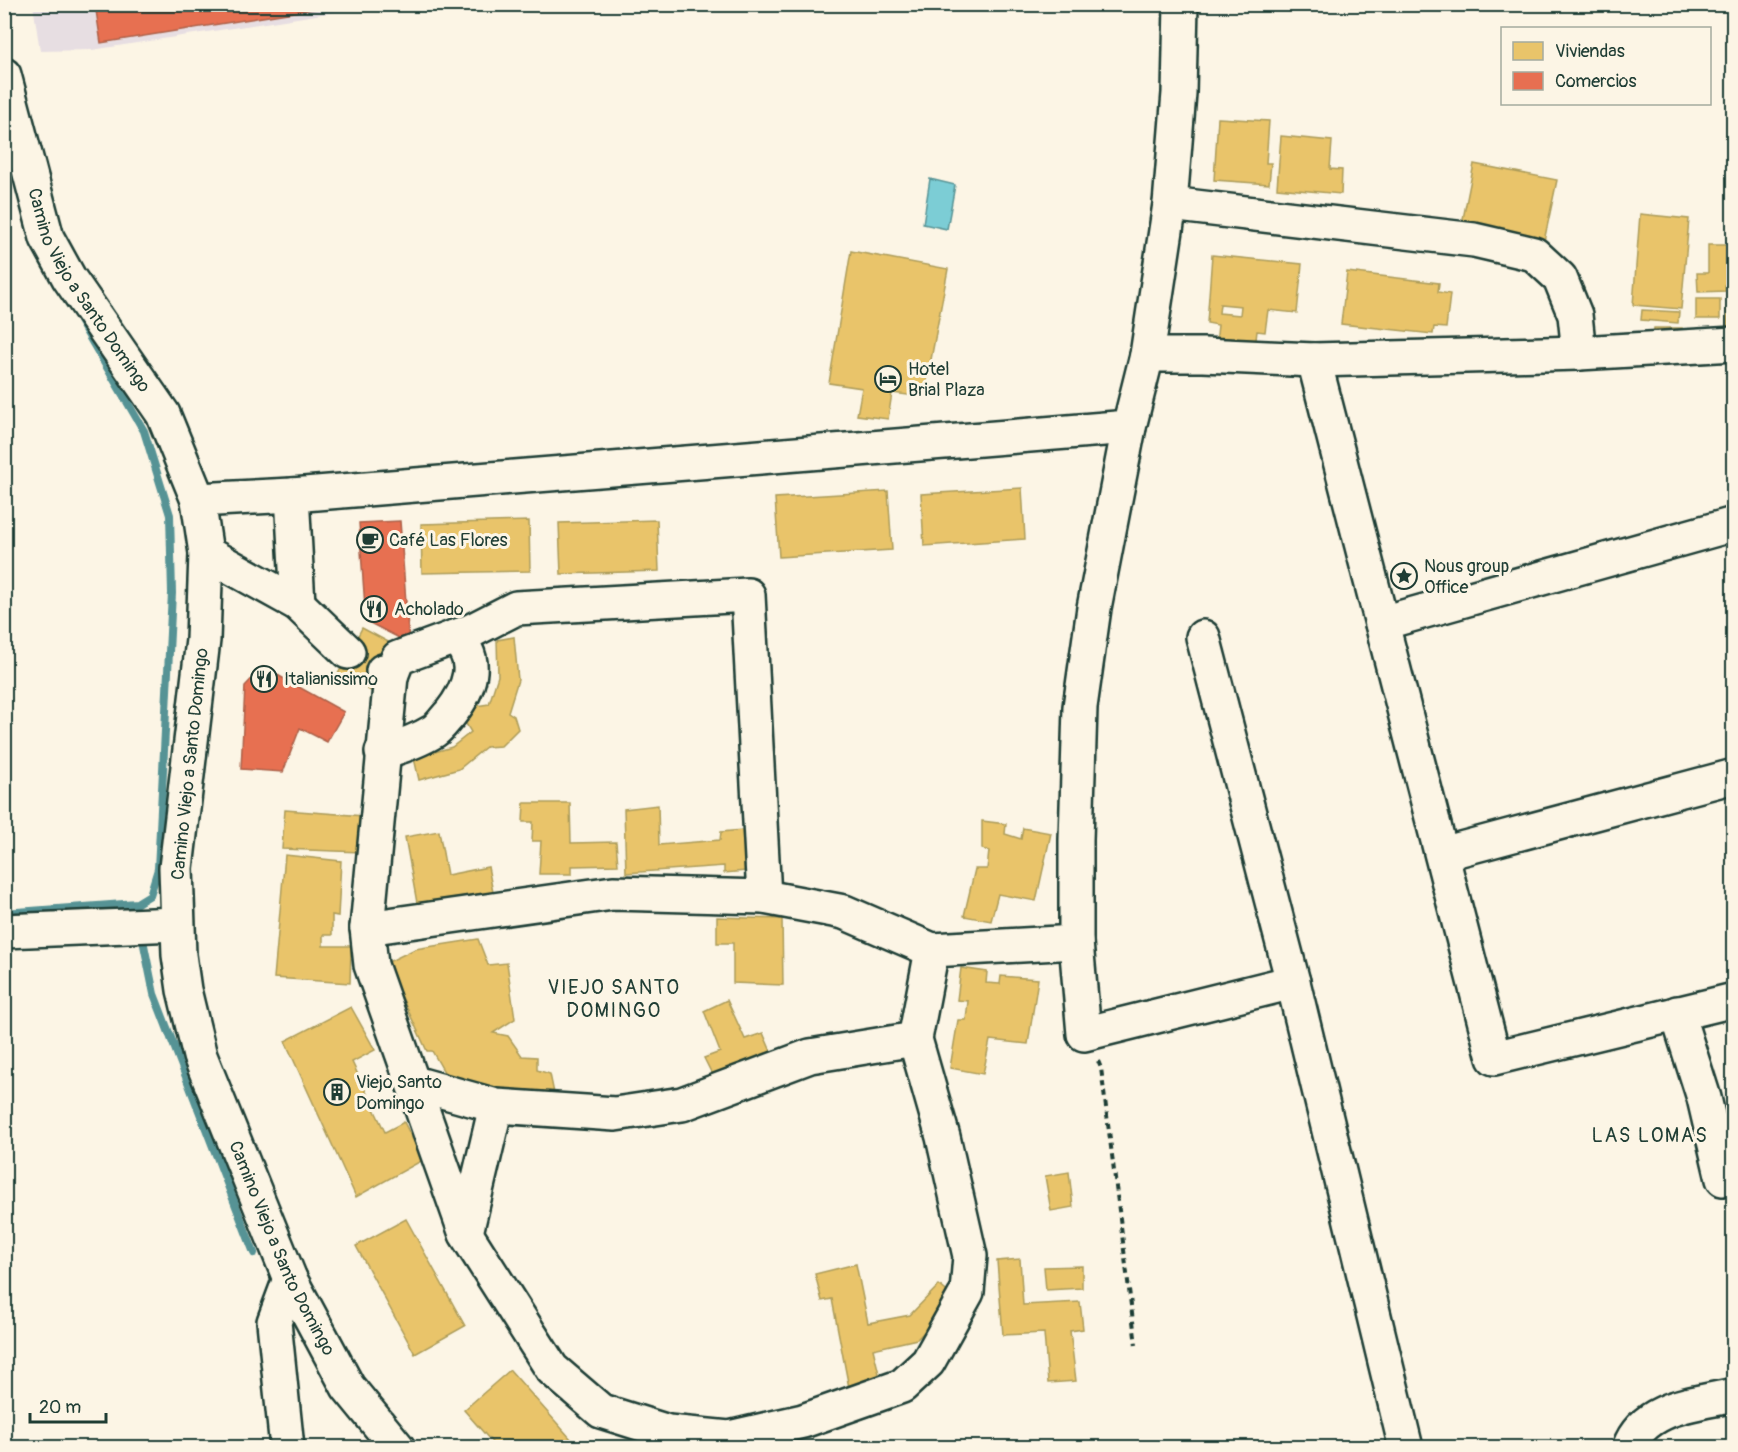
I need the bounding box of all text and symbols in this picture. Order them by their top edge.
legend [1501,27,1711,105]
text: Viviendas [1555,40,1625,63]
text: Comercios [1555,70,1637,93]
street label: Camino Viejo a Santo Domingo [23,186,156,397]
place label: Hotel Brial Plaza [908,358,985,402]
hotel icon: Hotel Brial Plaza [873,364,903,394]
cafe icon: Café Las Flores [355,525,385,555]
place label: Café Las Flores [389,529,508,552]
place label: Nous group Office [1424,555,1509,599]
place icon: Nous group Office [1389,561,1419,591]
restaurant icon: Acholado [359,594,389,624]
place label: Acholado [394,598,464,621]
street label: Camino Viejo a Santo Domingo [166,647,214,881]
restaurant icon: Italianissimo [249,664,279,694]
place label: Italianissimo [284,668,378,691]
district label: VIEJO SANTO DOMINGO [547,975,681,1023]
place label: Viejo Santo Domingo [356,1071,442,1115]
building icon: Viejo Santo Domingo [322,1077,352,1107]
district label: LAS LOMAS [1592,1123,1708,1148]
street label: Camino Viejo a Santo Domingo [224,1137,341,1360]
scale bar [30,1386,106,1424]
text: 20 m [39,1396,81,1419]

